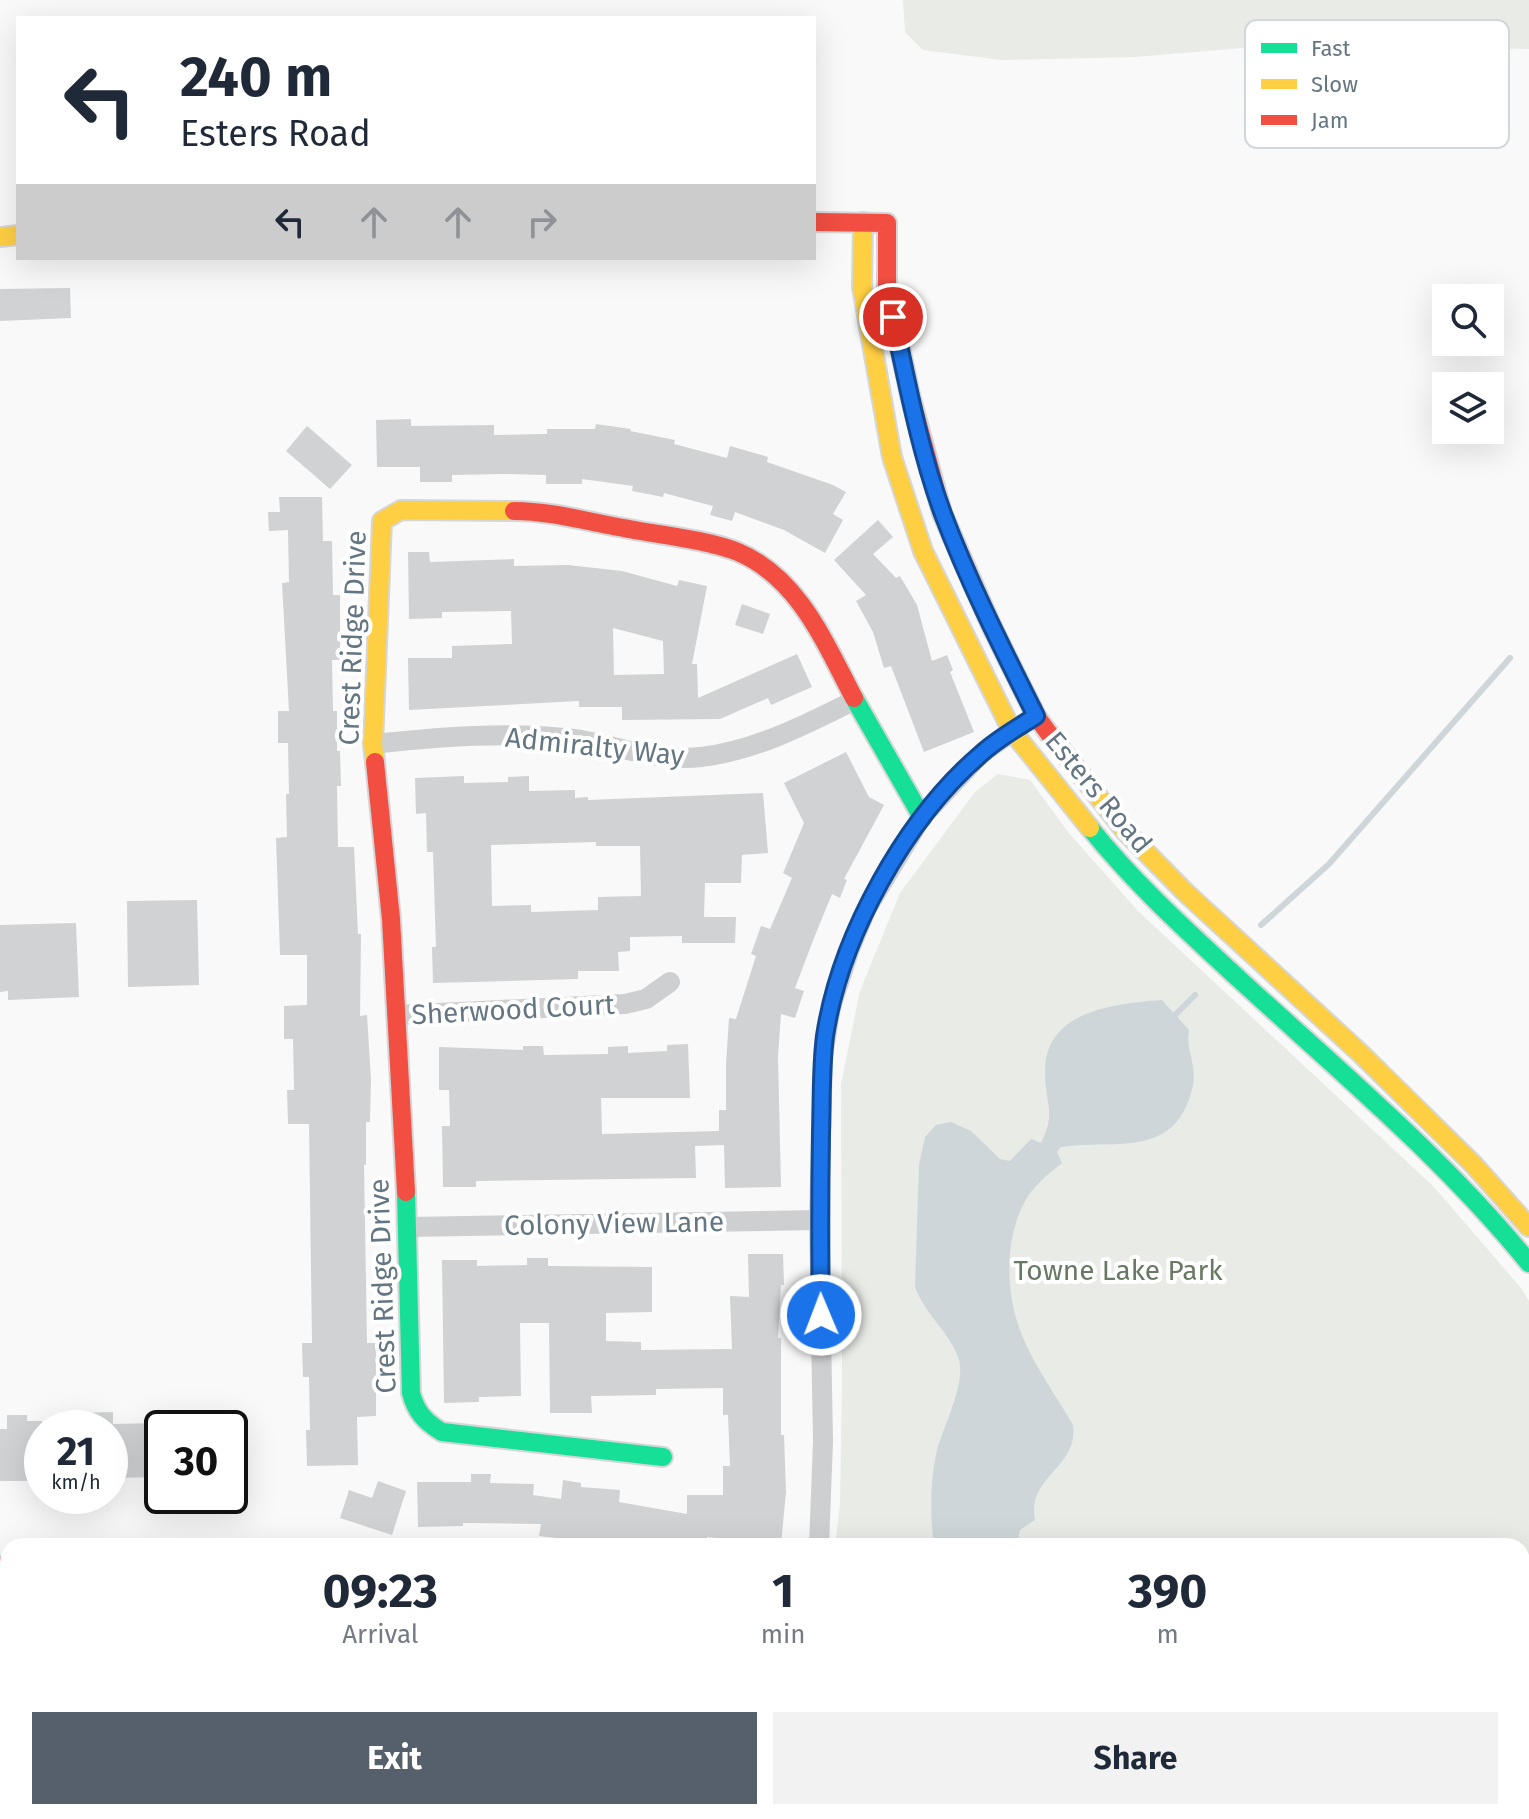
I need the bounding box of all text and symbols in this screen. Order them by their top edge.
legend [1245,20,1509,148]
text: Fast [1311,35,1351,62]
text: 240 m [180,44,332,111]
icon: left [48,48,152,152]
text: Slow [1311,71,1358,98]
text: Jam [1311,107,1349,134]
text: Esters Road [180,112,371,156]
icon: left [268,200,312,244]
icon: ahead [352,200,396,244]
icon: ahead [436,200,480,244]
icon: right [520,200,564,244]
pin [859,283,927,351]
map controls [1432,284,1504,444]
button: search [1432,284,1504,356]
icon: arrive [871,295,915,339]
button: layers [1432,372,1504,444]
street label: Crest Ridge Drive [332,530,373,746]
street label: Admiralty Way [504,721,686,772]
street label: Esters Road [1038,725,1159,860]
street label: Sherwood Court [411,988,616,1031]
street label: Crest Ridge Drive [362,1178,403,1394]
street label: Colony View Lane [504,1205,724,1242]
park label: Towne Lake Park [1013,1254,1223,1287]
position arrow [779,1273,863,1357]
speed limit sign: 30 [144,1410,248,1514]
text: 21 [57,1428,95,1476]
text: km/h [51,1470,101,1494]
text: 09:23 [323,1562,438,1620]
text: 1 [772,1562,794,1620]
text: 390 [1128,1562,1207,1620]
text: Arrival [342,1619,418,1650]
text: min [761,1619,806,1650]
text: m [1157,1619,1179,1650]
button: Exit [32,1712,757,1804]
button: Share [773,1712,1498,1804]

